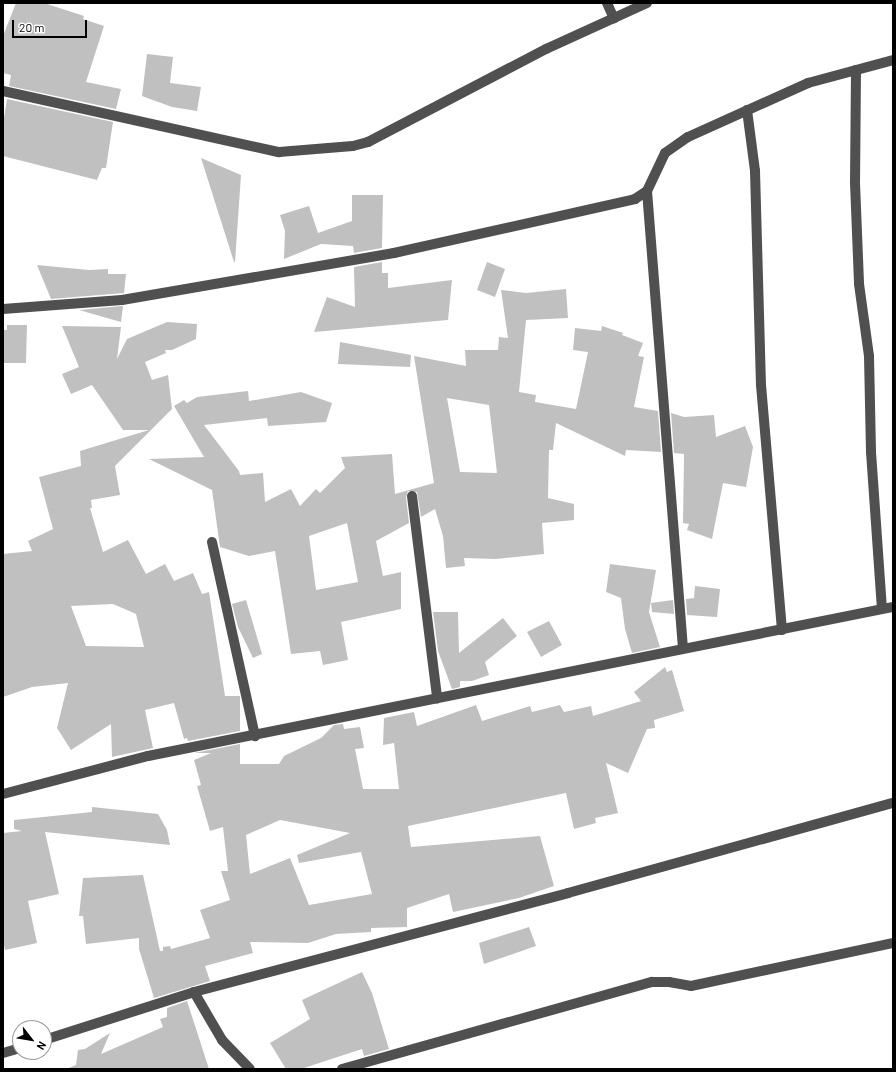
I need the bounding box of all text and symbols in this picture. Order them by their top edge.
scale bar [14,12,89,38]
text: 20 m [19,20,45,34]
north arrow [12,1020,52,1060]
text: N [34,1039,49,1052]

